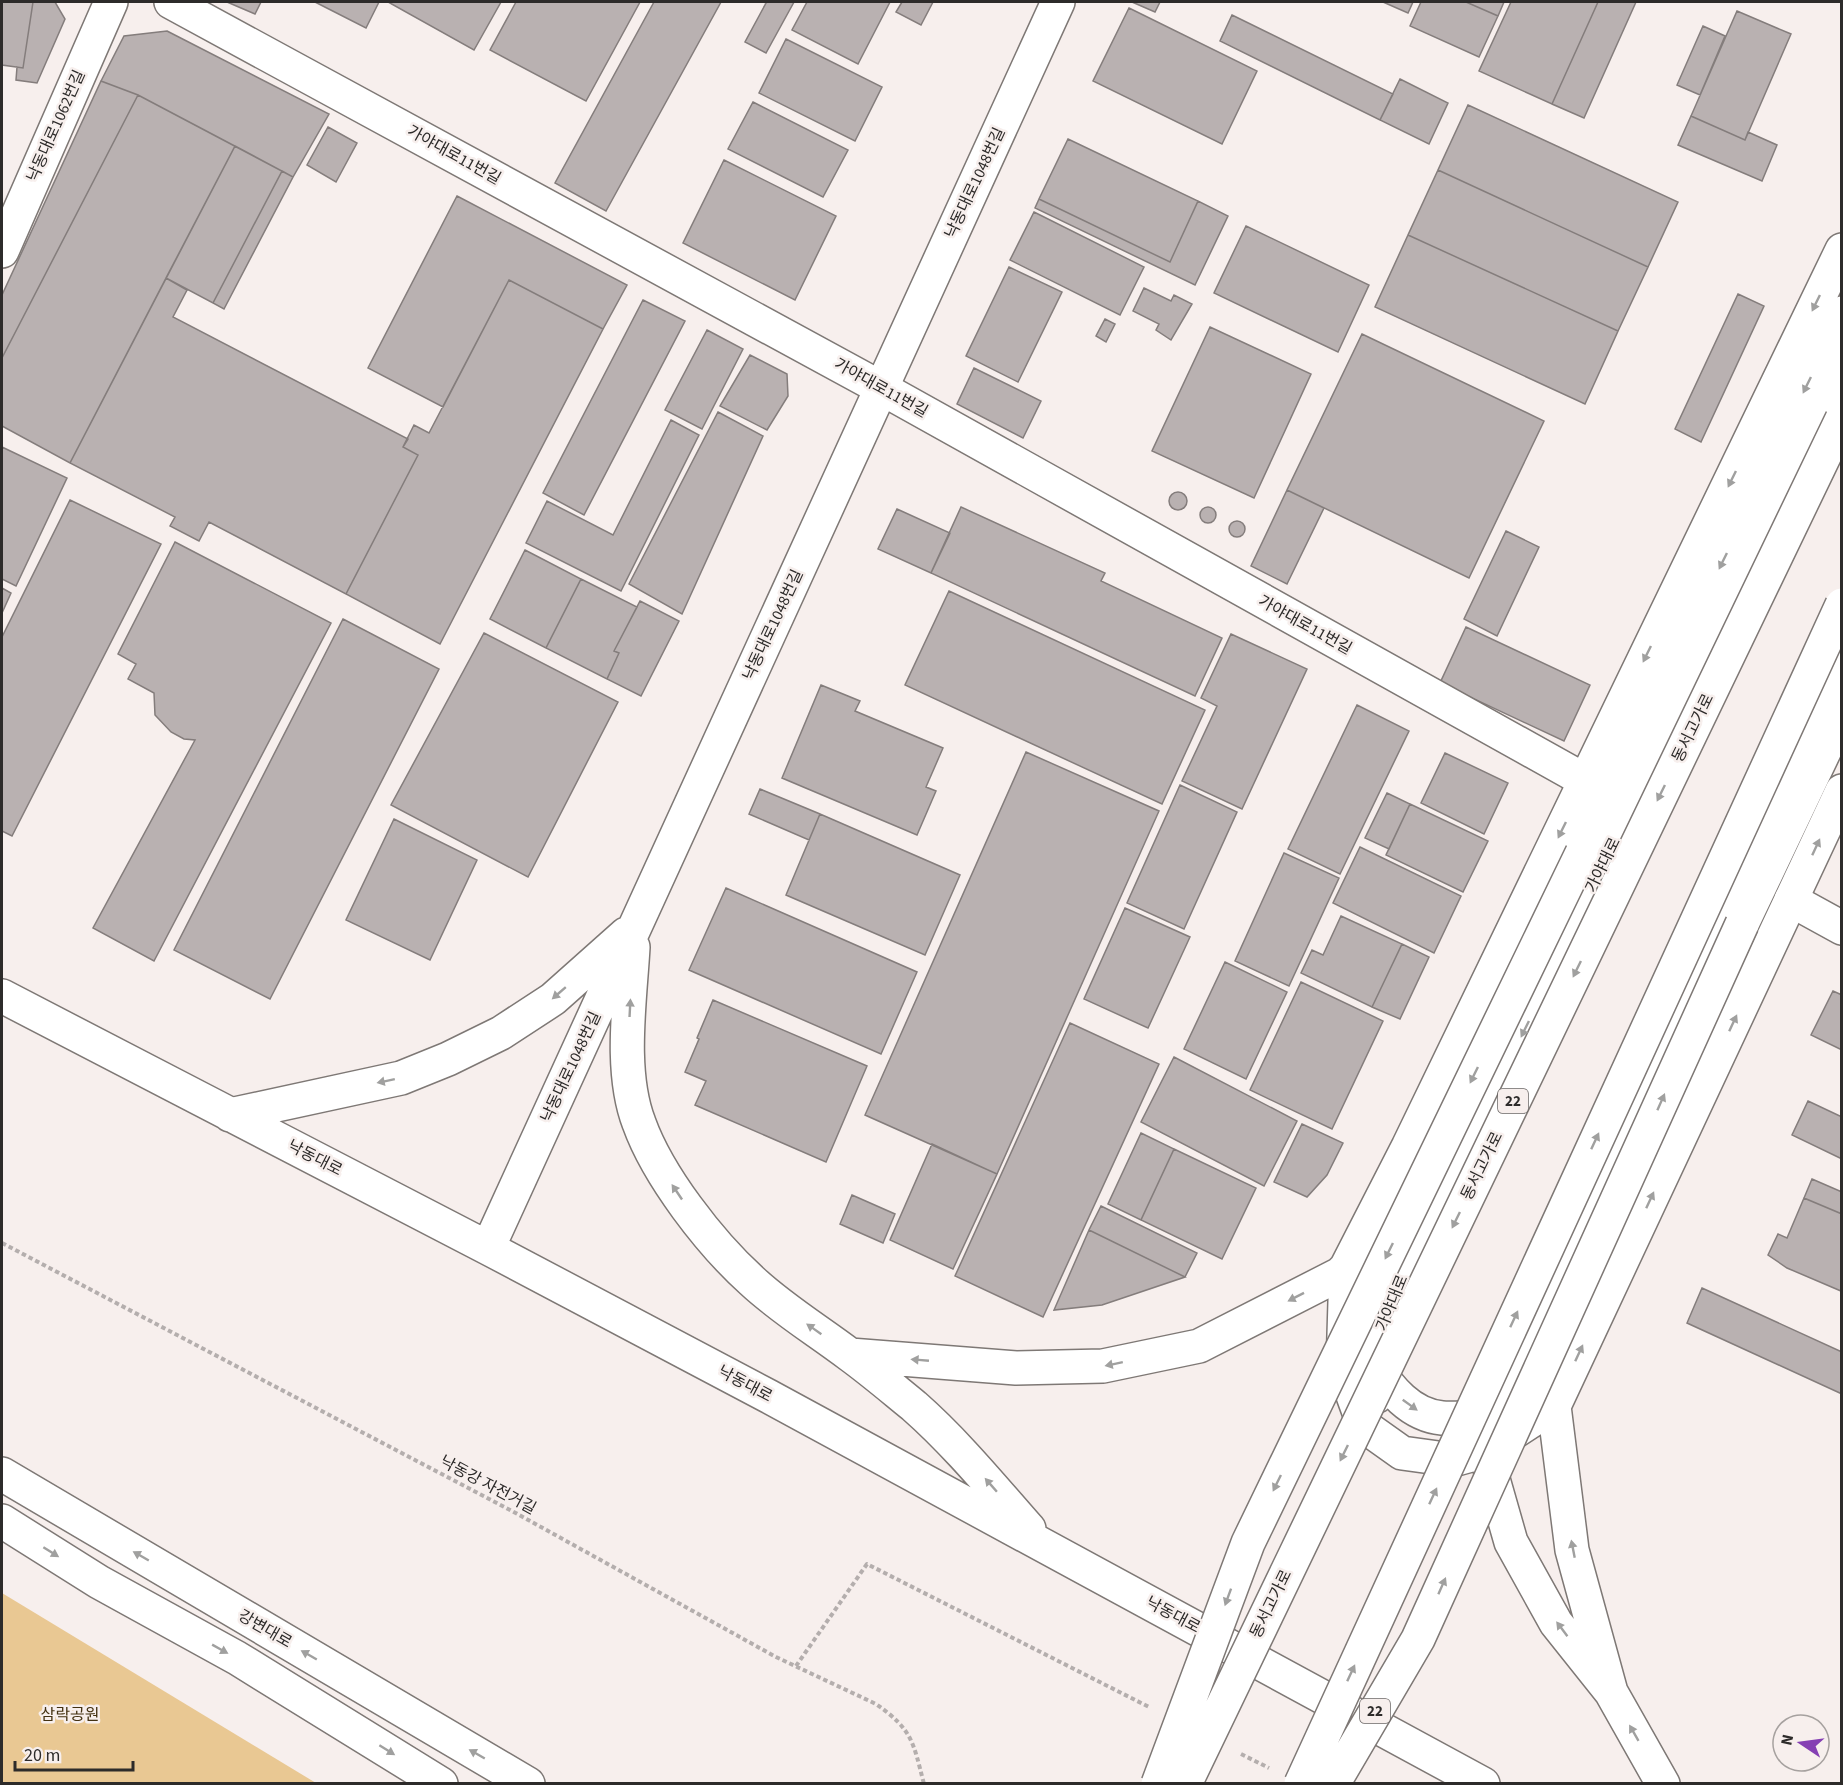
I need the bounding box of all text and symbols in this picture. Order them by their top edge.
street label: 낙동대로1062번길 [22,67,90,185]
street label: 가야대로11번길 [403,120,505,190]
street label: 낙동대로1048번길 [940,124,1010,242]
one-way arrow [1812,295,1821,312]
street label: 가야대로11번길 [830,353,932,423]
one-way arrow [1803,376,1812,393]
one-way arrow [1727,470,1736,487]
one-way arrow [1718,552,1727,569]
street label: 낙동대로1048번길 [738,566,808,684]
street label: 가야대로11번길 [1254,590,1356,660]
one-way arrow [1642,646,1652,663]
street label: 동서고가로 [1667,690,1719,766]
one-way arrow [1657,785,1666,802]
one-way arrow [1558,822,1567,839]
street label: 가야대로 [1580,833,1626,896]
one-way arrow [1811,838,1820,855]
one-way arrow [1572,960,1581,977]
one-way arrow [551,987,567,1000]
one-way arrow [625,999,634,1018]
street label: 낙동대로1048번길 [536,1008,606,1126]
one-way arrow [1728,1015,1737,1032]
one-way arrow [1520,1020,1529,1037]
one-way arrow [1470,1067,1479,1084]
one-way arrow [377,1077,396,1086]
road number: 22 [1498,1089,1528,1113]
one-way arrow [1657,1094,1666,1111]
street label: 동서고가로 [1456,1128,1508,1204]
one-way arrow [1591,1133,1600,1150]
street label: 낙동대로 [284,1135,346,1181]
one-way arrow [672,1184,683,1200]
one-way arrow [1645,1191,1654,1208]
one-way arrow [1451,1212,1461,1229]
one-way arrow [1385,1242,1394,1259]
street label: 가야대로 [1371,1271,1413,1334]
one-way arrow [1287,1292,1304,1302]
one-way arrow [1509,1309,1519,1327]
one-way arrow [806,1323,822,1335]
one-way arrow [1574,1344,1583,1361]
one-way arrow [910,1356,929,1365]
one-way arrow [1105,1359,1123,1369]
street label: 낙동대로 [714,1360,776,1408]
one-way arrow [1402,1399,1418,1411]
one-way arrow [1340,1444,1349,1461]
street label: 낙동강 자전거길 [436,1450,540,1520]
one-way arrow [1272,1475,1281,1492]
one-way arrow [985,1478,998,1493]
one-way arrow [1428,1487,1437,1504]
one-way arrow [1568,1539,1577,1558]
one-way arrow [43,1546,59,1557]
one-way arrow [132,1551,149,1561]
street label: 동서고가로 [1245,1566,1297,1642]
one-way arrow [1437,1577,1446,1594]
one-way arrow [1222,1589,1232,1607]
street label: 낙동대로 [1142,1591,1204,1639]
street label: 강변대로 [234,1605,296,1653]
one-way arrow [1556,1622,1568,1637]
one-way arrow [212,1643,228,1654]
one-way arrow [300,1650,317,1660]
one-way arrow [1347,1665,1356,1682]
road number: 22 [1360,1699,1390,1723]
park label: 삼락공원 [41,1704,99,1726]
north arrow [1771,1713,1831,1773]
one-way arrow [1629,1724,1639,1741]
text: N [1775,1732,1799,1748]
scale bar [15,1734,134,1772]
text: 20 m [24,1743,60,1768]
one-way arrow [379,1745,395,1756]
one-way arrow [468,1749,485,1759]

